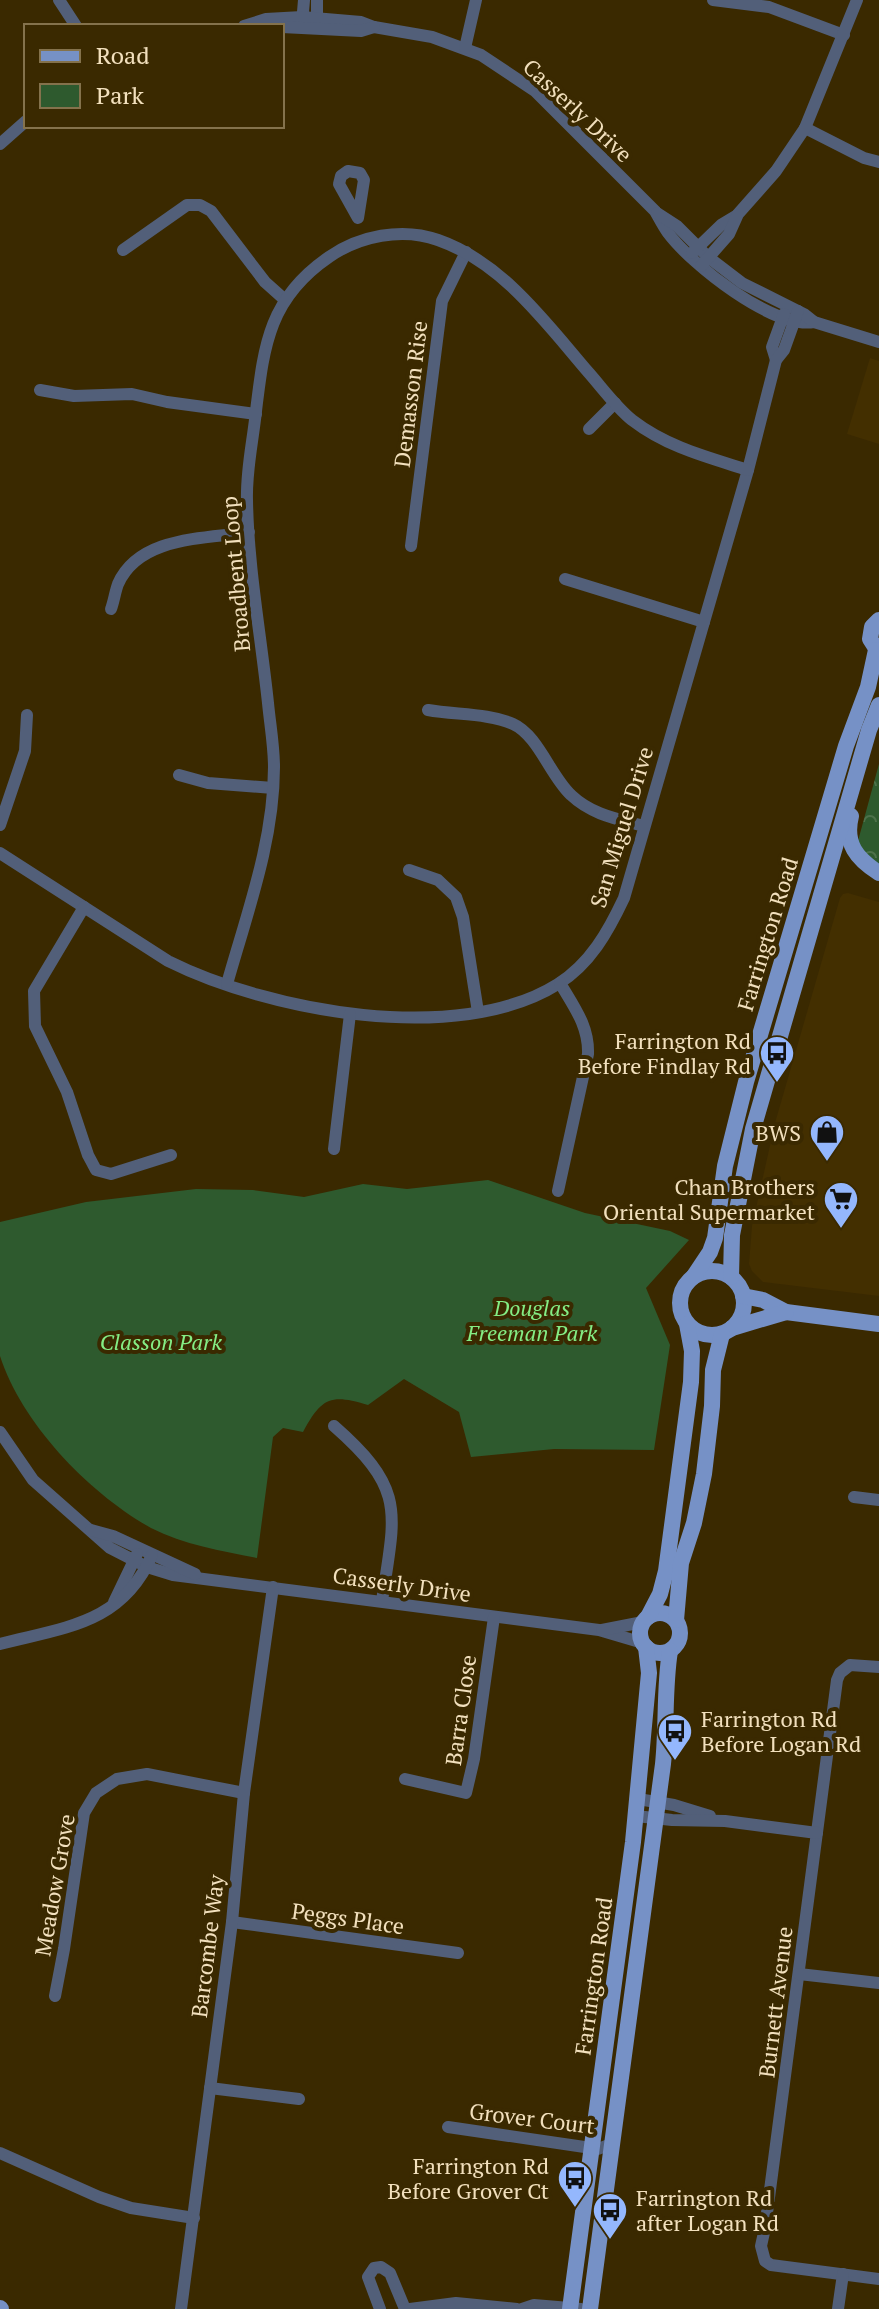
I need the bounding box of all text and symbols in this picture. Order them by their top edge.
legend [24,24,284,128]
text: Road [96,39,150,71]
street label: Casserly Drive [517,52,639,168]
text: Park [96,79,145,111]
street label: Demasson Rise [387,319,433,469]
street label: Broadbent Loop [214,495,256,653]
street label: San Miguel Drive [583,743,659,911]
street label: Farrington Road [730,854,804,1014]
place label: Farrington Rd Before Findlay Rd [578,1026,751,1080]
bus stop icon: Farrington Rd Before Findlay Rd [758,1034,796,1084]
shop icon: BWS [808,1113,846,1163]
place label: BWS [755,1118,801,1147]
place label: Chan Brothers Oriental Supermarket [603,1172,815,1226]
supermarket icon: Chan Brothers Oriental Supermarket [822,1180,860,1230]
park label: Douglas Freeman Park [466,1293,598,1347]
park label: Classon Park [100,1327,223,1356]
street label: Casserly Drive [331,1560,473,1608]
street label: Barra Close [438,1653,482,1767]
place label: Farrington Rd Before Logan Rd [701,1704,861,1758]
bus stop icon: Farrington Rd Before Logan Rd [656,1712,694,1762]
street label: Meadow Grove [27,1812,81,1958]
street label: Barcombe Way [184,1872,230,2019]
street label: Farrington Road [568,1895,618,2057]
street label: Peggs Place [290,1896,406,1940]
street label: Burnett Avenue [751,1925,799,2079]
street label: Grover Court [468,2096,596,2140]
place label: Farrington Rd Before Grover Ct [388,2151,549,2205]
bus stop icon: Farrington Rd Before Grover Ct [556,2159,594,2209]
place label: Farrington Rd after Logan Rd [636,2183,779,2237]
bus stop icon: Farrington Rd after Logan Rd [591,2191,629,2241]

